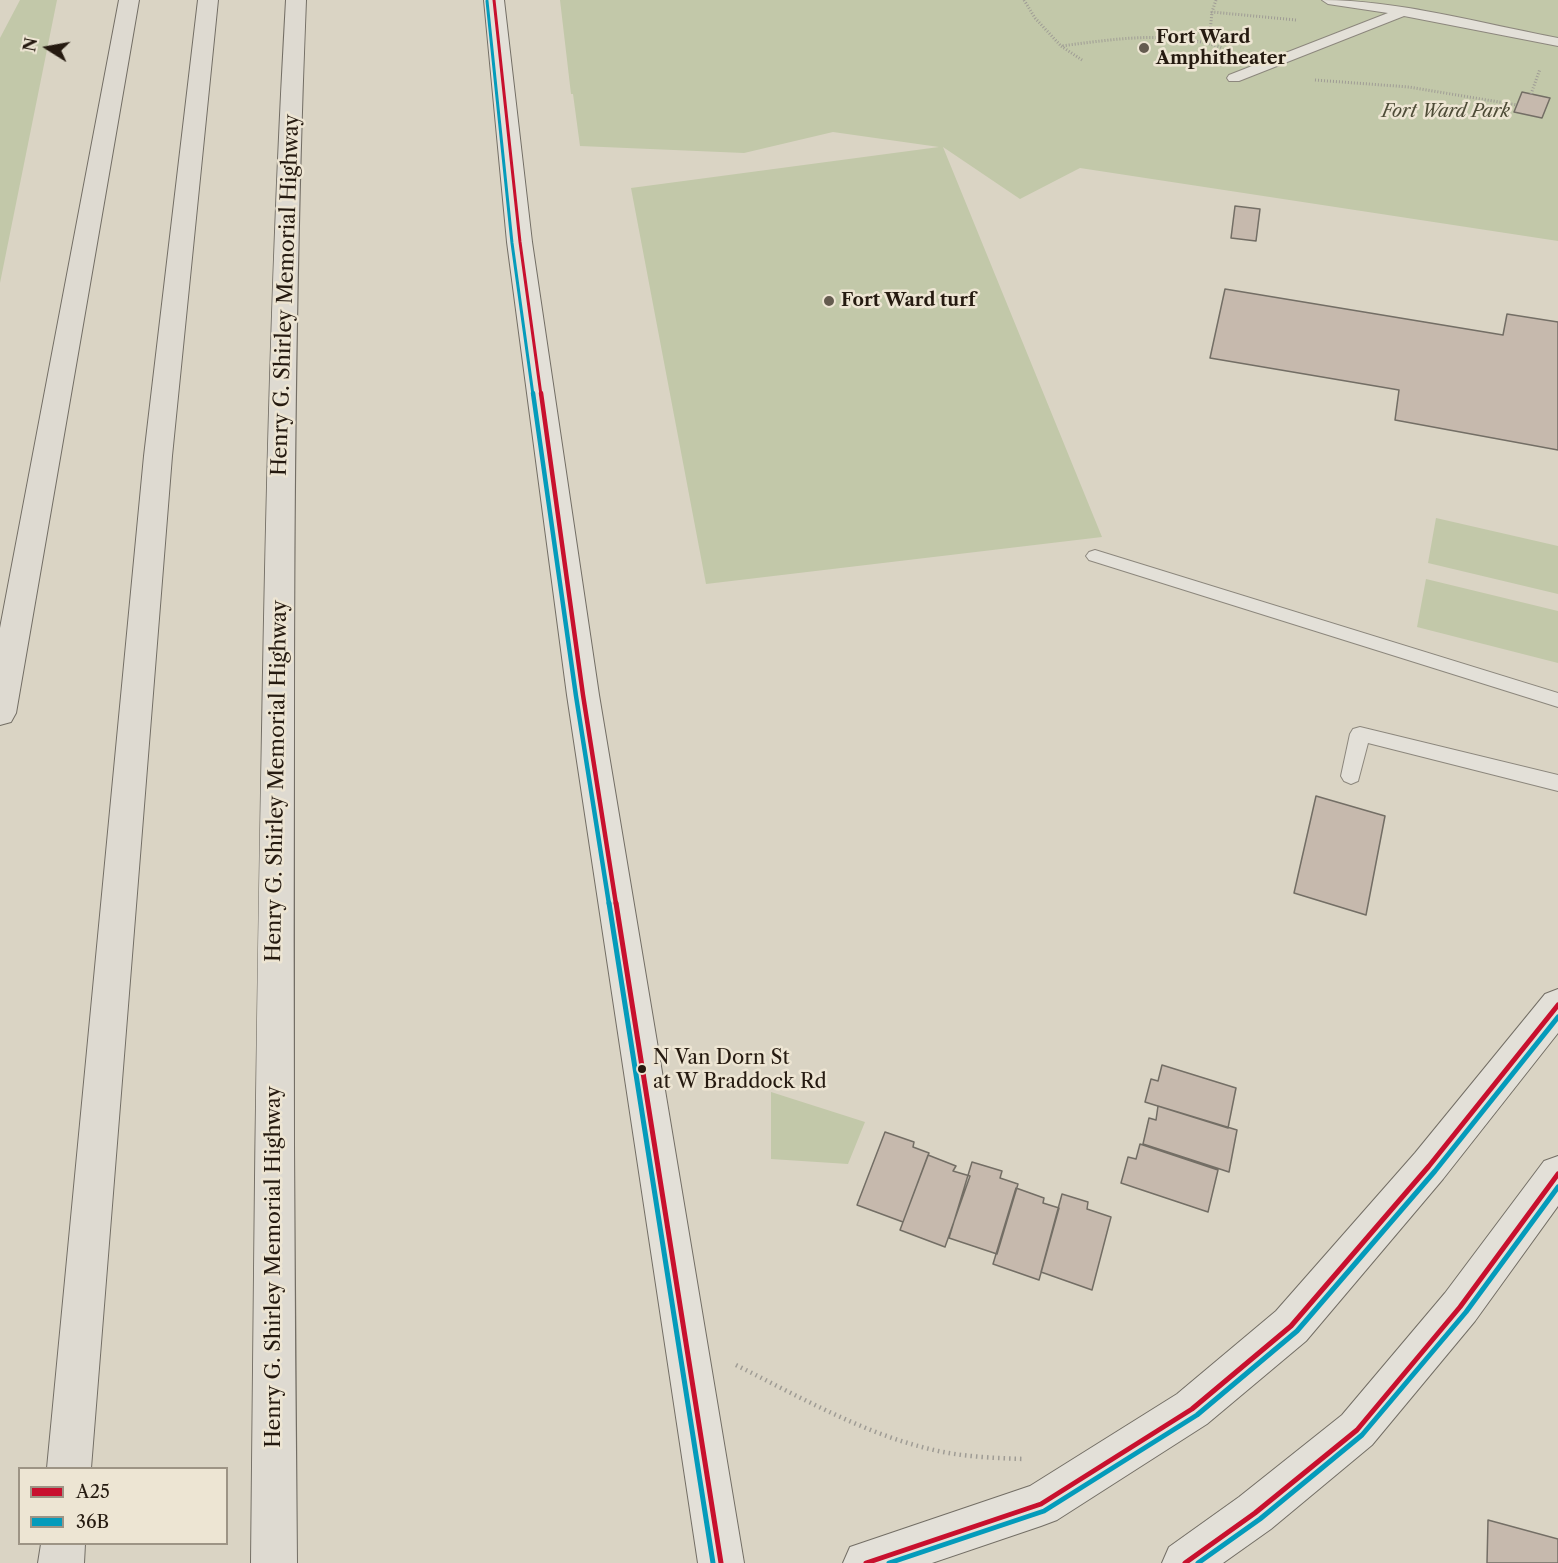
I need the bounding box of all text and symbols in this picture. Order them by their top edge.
north arrow [18,18,78,78]
place label: Fort Ward Amphitheater [1156,27,1286,70]
text: N [19,36,41,53]
marker: Fort Ward Amphitheater [1137,41,1151,55]
park label: Fort Ward Park [1382,101,1510,123]
street label: Henry G. Shirley Memorial Highway [267,114,305,476]
place label: Fort Ward turf [841,290,975,312]
marker: Fort Ward turf [822,294,836,308]
street label: Henry G. Shirley Memorial Highway [261,600,293,962]
place label: N Van Dorn St at W Braddock Rd [653,1046,827,1093]
marker: N Van Dorn St at W Braddock Rd [636,1063,648,1075]
street label: Henry G. Shirley Memorial Highway [261,1086,287,1448]
legend [18,1467,228,1545]
text: A25 [76,1481,110,1503]
text: 36B [76,1511,109,1533]

